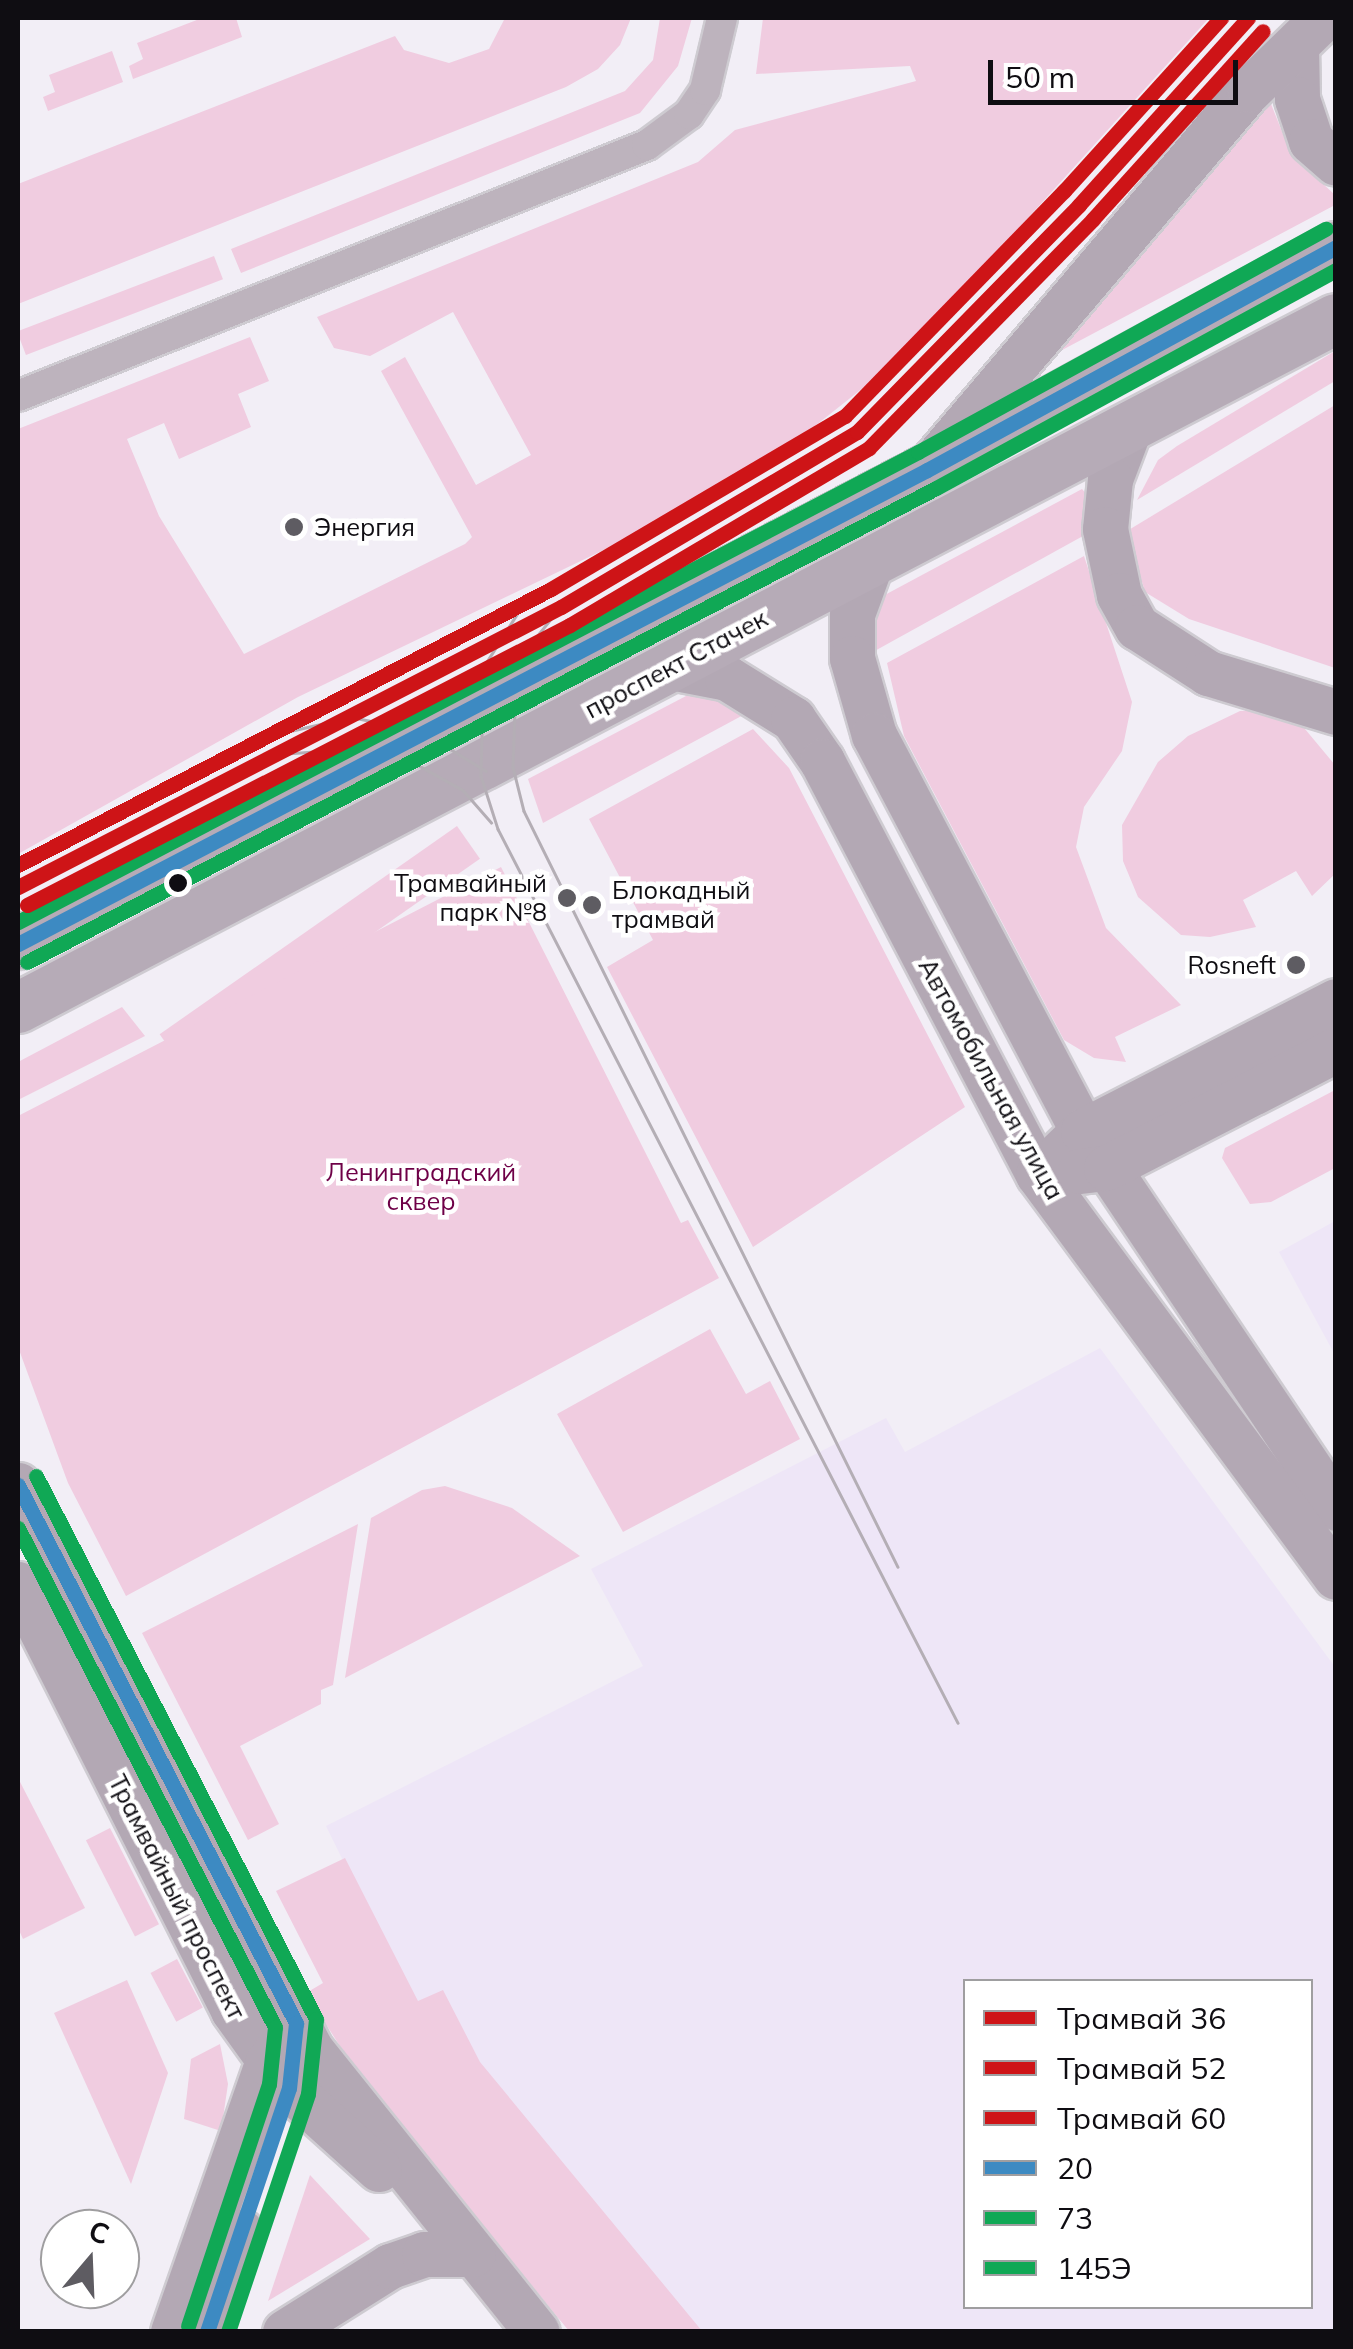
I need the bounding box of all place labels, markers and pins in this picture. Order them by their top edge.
place label: Энергия [314,512,415,542]
marker: Энергия [283,516,305,538]
place label: Трамвайный парк №8 [394,869,547,928]
unlabelled marker [168,873,188,893]
place label: Блокадный трамвай [612,876,750,935]
marker: Трамвайный парк №8 [556,887,578,909]
marker: Блокадный трамвай [581,894,603,916]
place label: Rosneft [1187,950,1276,980]
marker: Rosneft [1285,954,1307,976]

